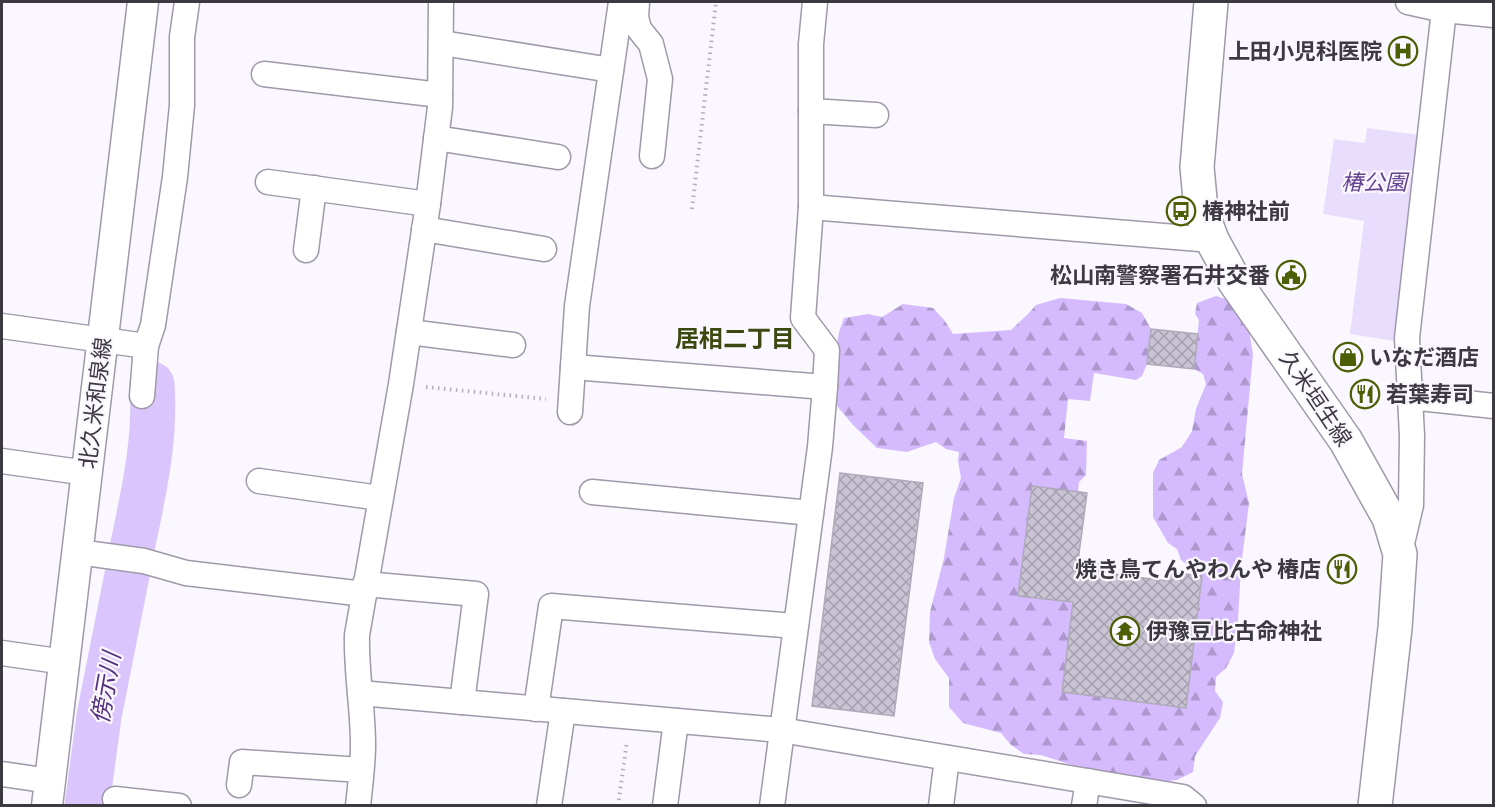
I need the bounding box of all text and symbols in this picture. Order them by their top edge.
hospital icon: 上田小児科医院 [1387,35,1419,67]
place label: 上田小児科医院 [1228,38,1382,65]
park label: 椿公園 [1341,169,1410,196]
bus stop icon: 椿神社前 [1165,195,1197,227]
place label: 椿神社前 [1202,198,1290,225]
public building icon: 松山南警察署石井交番 [1275,259,1307,291]
place label: 松山南警察署石井交番 [1050,262,1270,289]
district label: 居相二丁目 [675,324,795,353]
street label: 北久米和泉線 [74,336,117,470]
shop icon: いなだ酒店 [1332,341,1364,373]
place label: いなだ酒店 [1369,344,1479,371]
street label: 久米垣生線 [1274,345,1358,451]
restaurant icon: 若葉寿司 [1349,378,1381,410]
place label: 若葉寿司 [1386,381,1474,408]
restaurant icon: 焼き鳥てんやわんや 椿店 [1326,553,1358,585]
place label: 焼き鳥てんやわんや 椿店 [1075,556,1321,583]
temple icon: 伊豫豆比古命神社 [1109,615,1141,647]
place label: 伊豫豆比古命神社 [1146,618,1322,645]
water label: 傍示川 [85,647,127,726]

